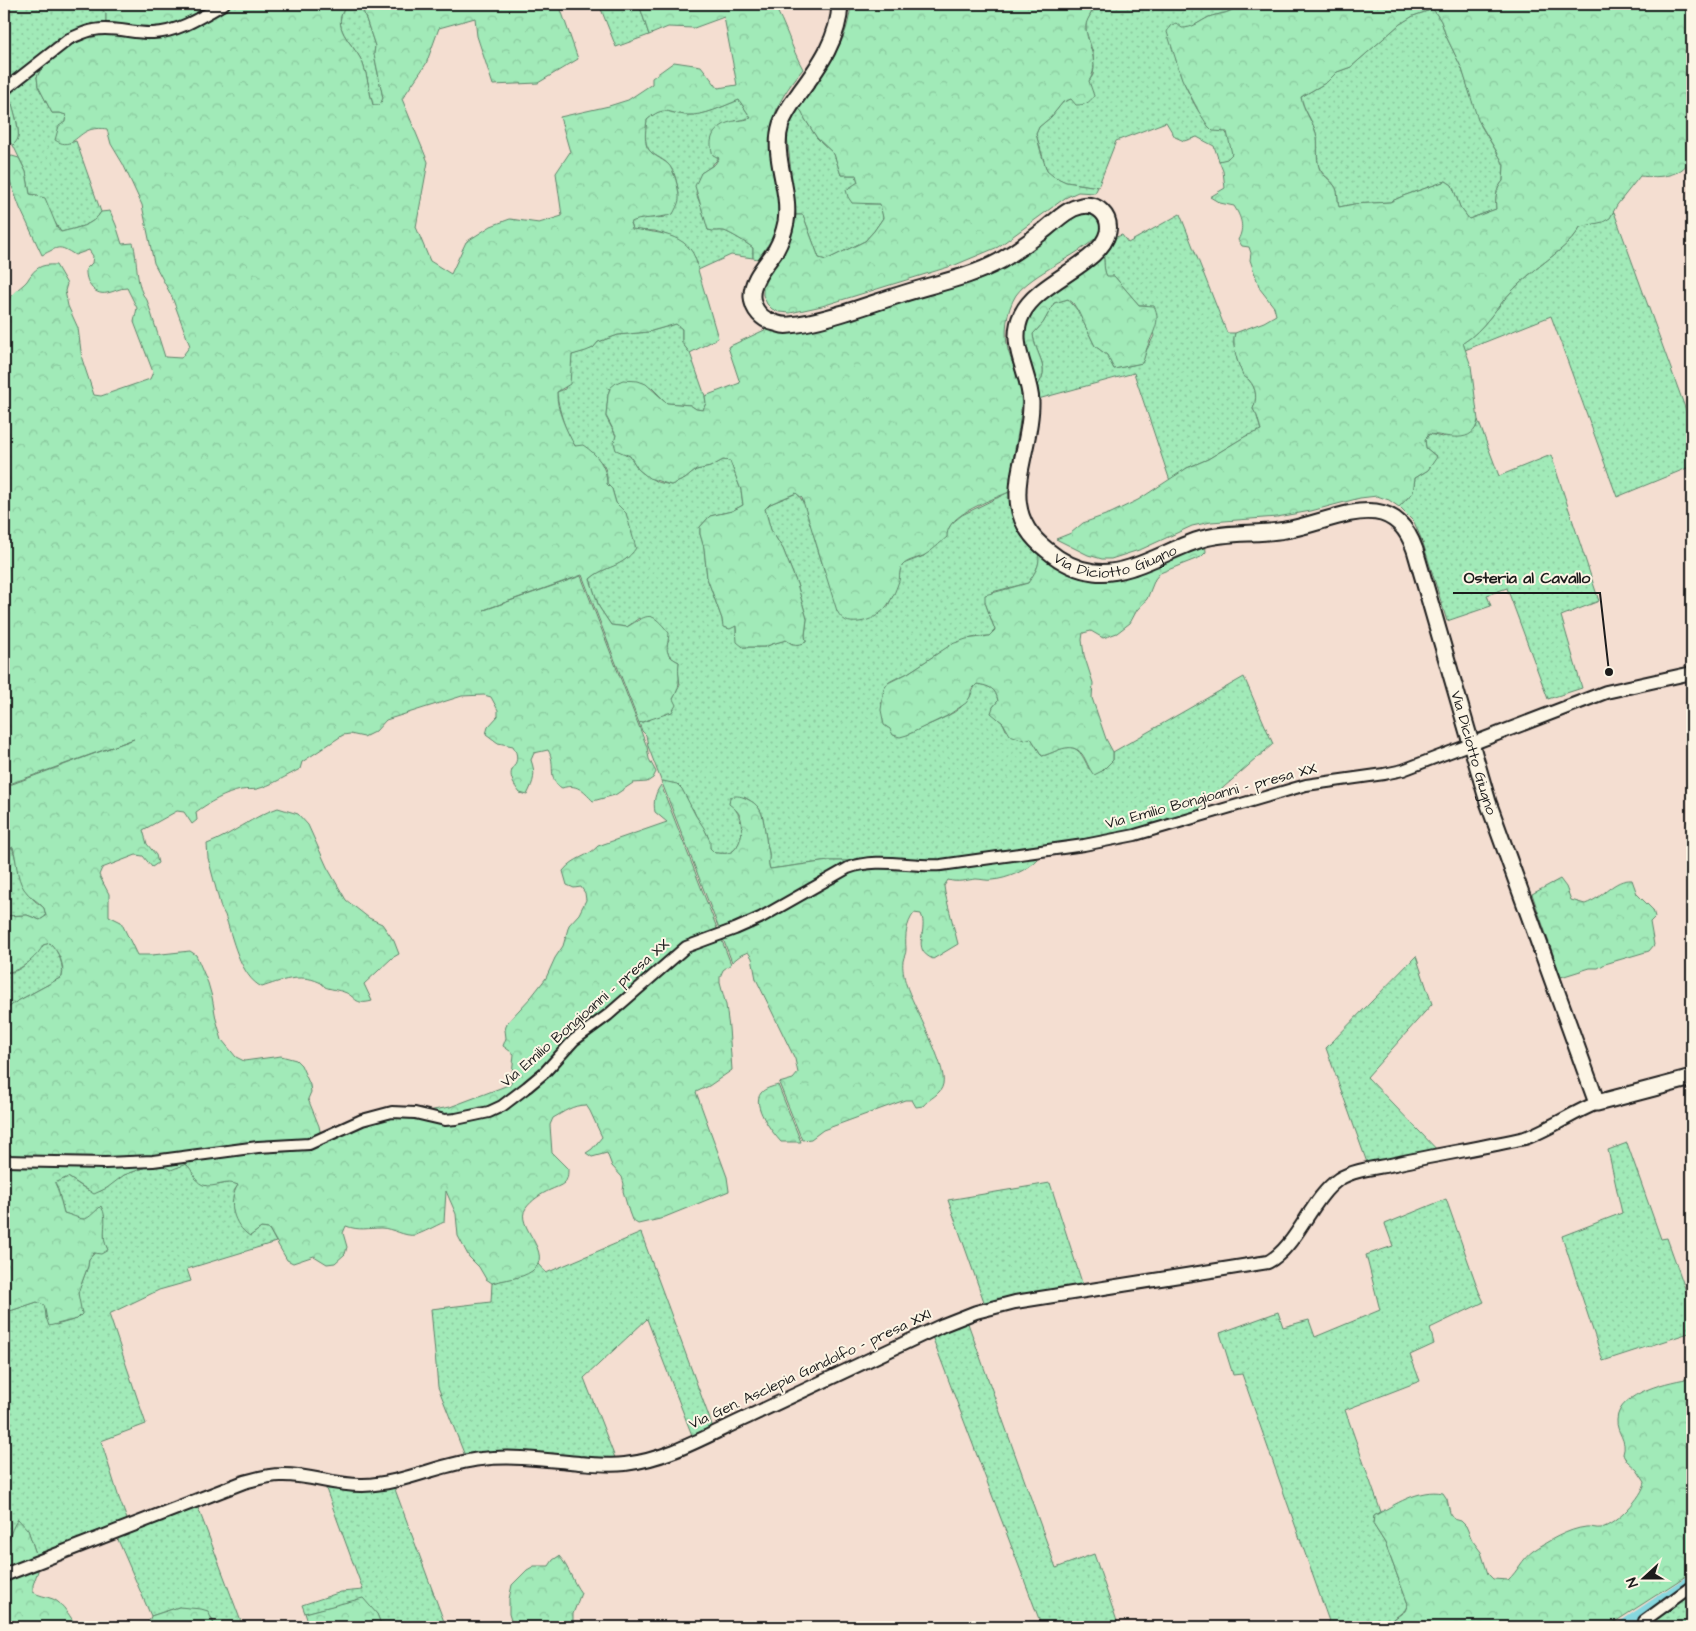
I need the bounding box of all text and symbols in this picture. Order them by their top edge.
street label: Via Diciotto Giugno [1049,539,1181,583]
callout: Osteria al Cavallo [1453,562,1600,593]
text: Osteria al Cavallo [1464,567,1591,589]
street label: Via Diciotto Giugno [1446,688,1502,818]
street label: Via Emilio Bongioanni - presa XX [1103,758,1319,835]
street label: Via Emilio Bongioanni - presa XX [496,934,675,1093]
street label: Via Gen. Asclepia Gandolfo - presa XXI [685,1303,935,1435]
north arrow [1618,1554,1668,1604]
text: N [1622,1574,1644,1590]

